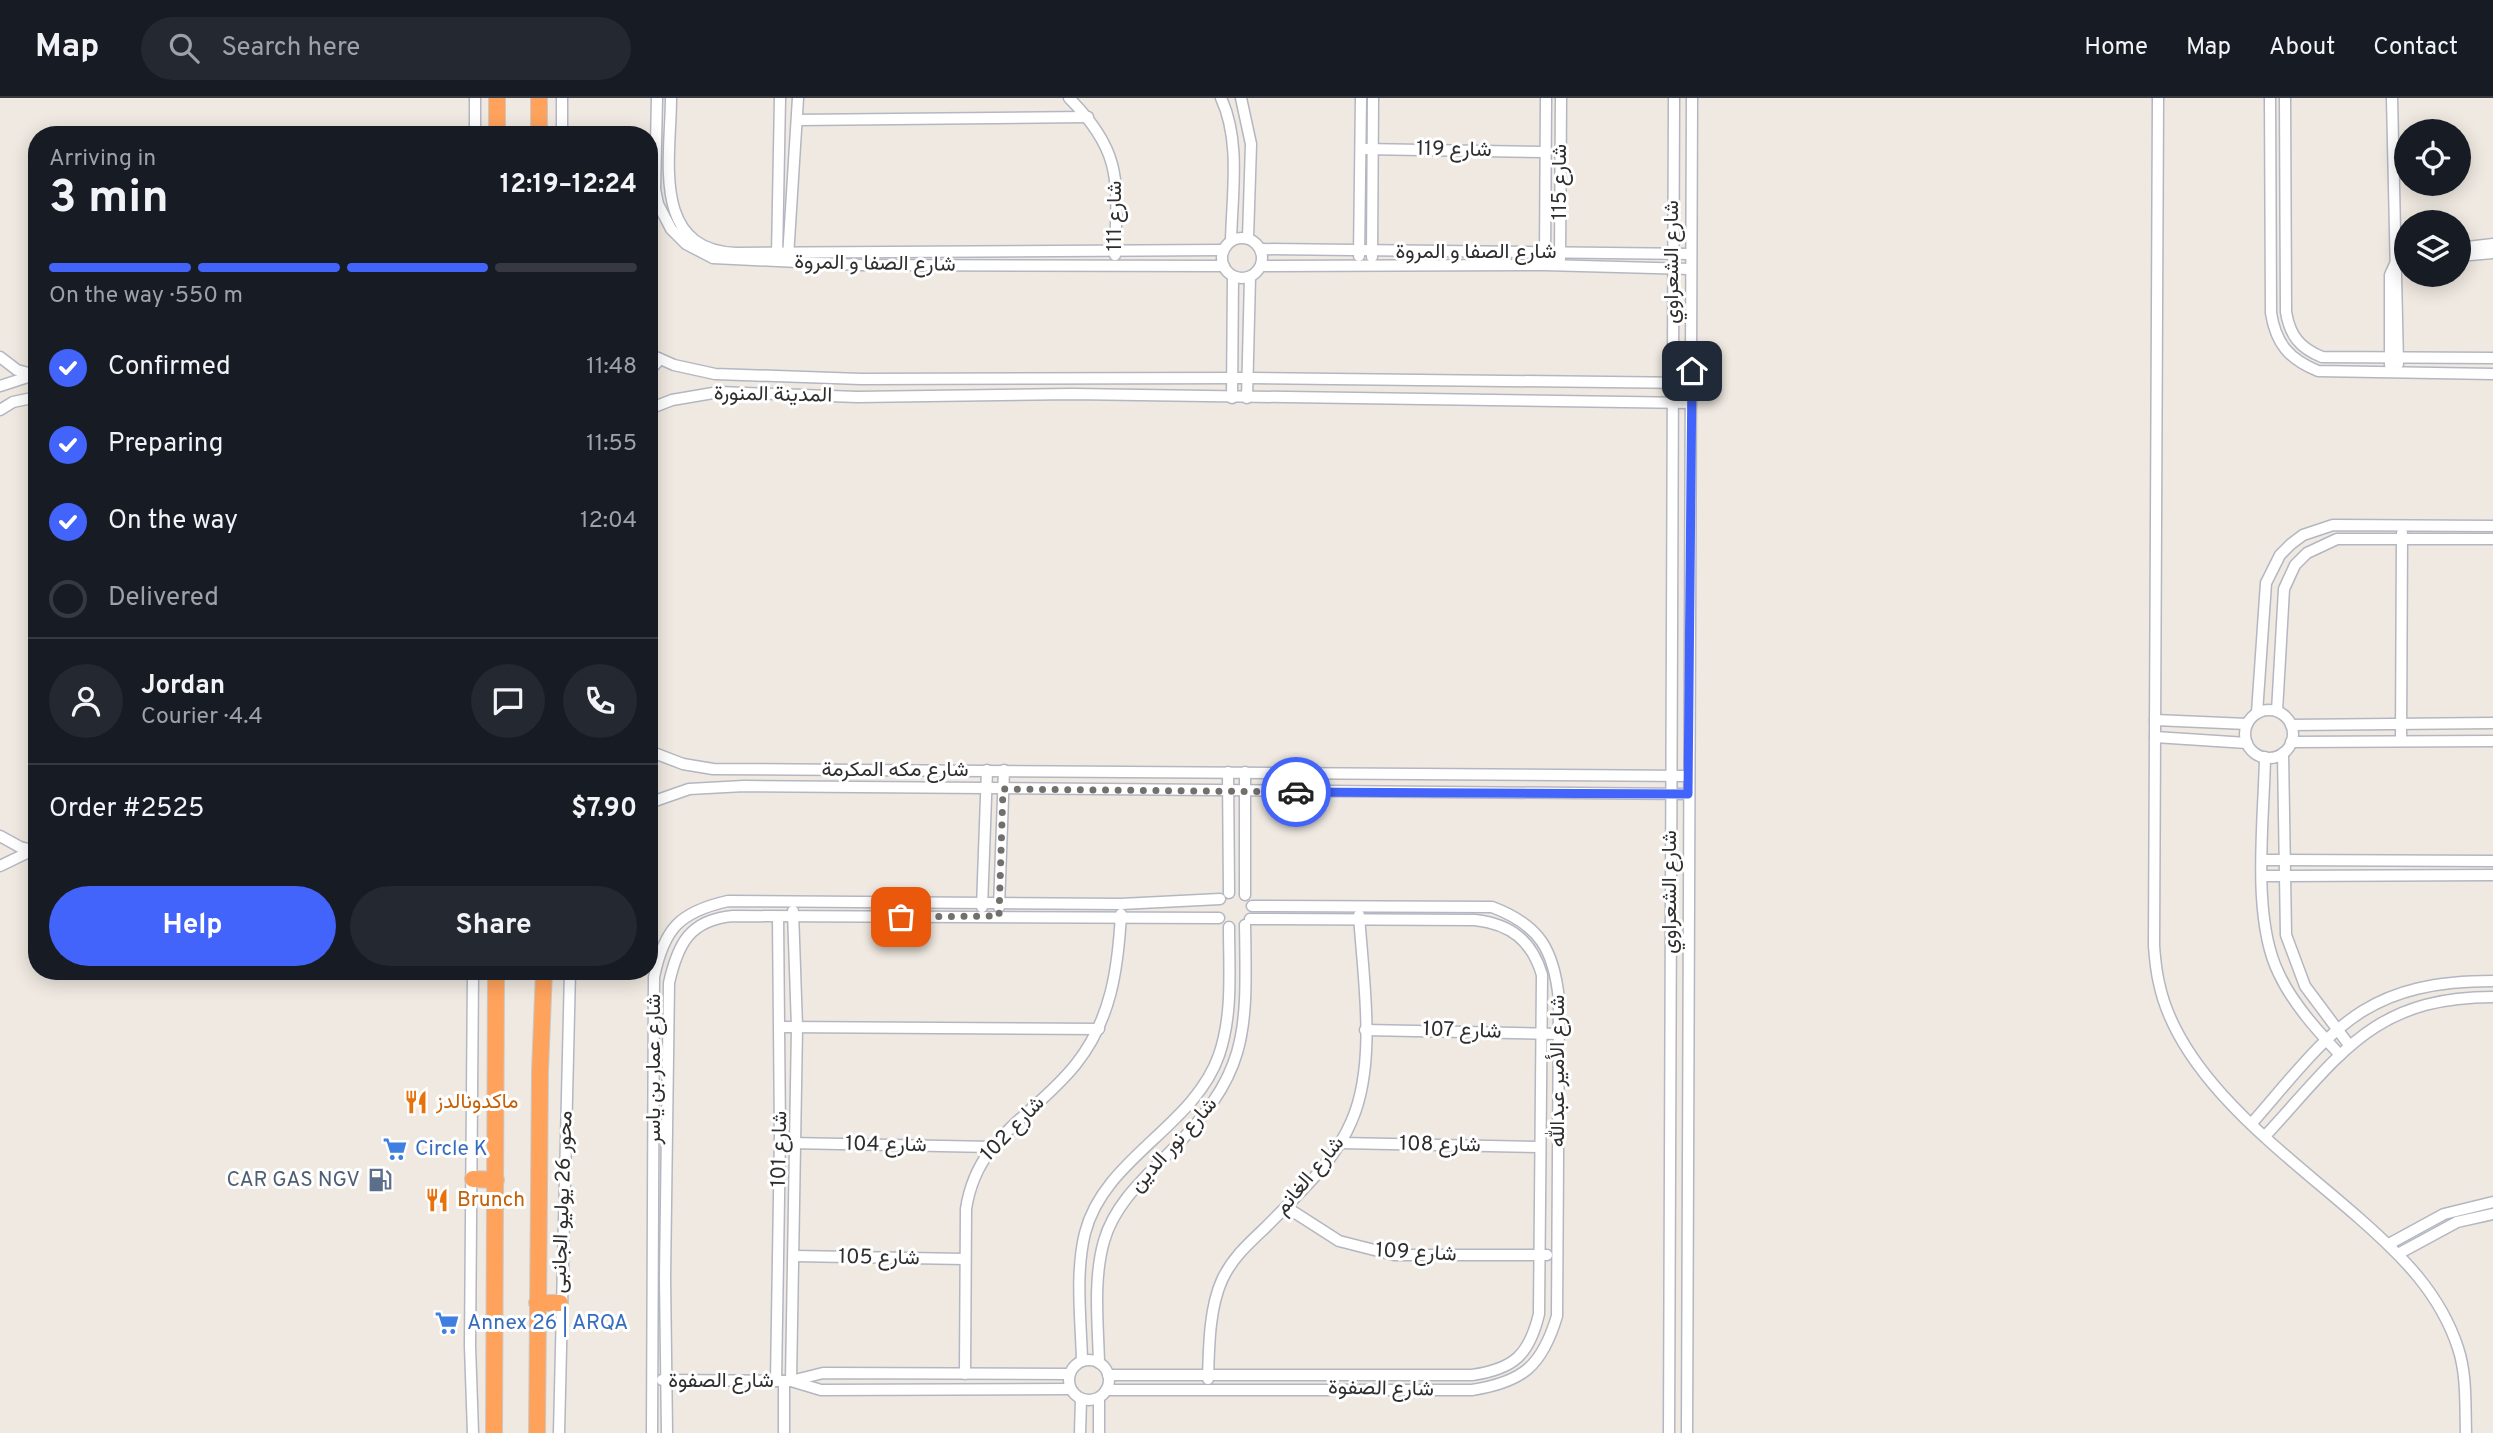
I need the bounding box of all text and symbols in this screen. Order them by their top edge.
search box [141,17,631,80]
text: Map [35,27,99,69]
icon: search [165,29,203,67]
text: Search here [221,32,360,65]
text: Home [2084,33,2148,63]
text: Map [2186,33,2231,63]
text: About [2269,33,2335,63]
text: Contact [2373,33,2458,63]
map controls [2394,119,2471,287]
button: locate [2394,119,2471,196]
street label: شارع 119 [1416,136,1492,164]
street label: شارع 115 [1547,144,1574,220]
text: Arriving in [49,145,156,174]
text: 12:19–12:24 [500,169,637,202]
text: 3 min [49,170,169,229]
street label: شارع 111 [1102,181,1129,251]
street label: شارع الشعراوي [1659,200,1688,324]
button: layers [2394,210,2471,287]
street label: شارع الصفا و المروة [1395,239,1557,266]
street label: شارع الصفا و المروة [794,249,956,279]
text: On the way · 550 m [49,282,243,311]
pin [1662,341,1722,401]
icon: check [49,349,87,387]
text: Confirmed [108,351,231,384]
icon: home [1673,352,1711,390]
text: 11:48 [586,353,637,382]
street label: المدينة المنورة [714,380,832,410]
icon: check [49,426,87,464]
text: Preparing [108,428,223,461]
text: 11:55 [586,430,637,459]
icon: check [49,503,87,541]
text: On the way [108,505,238,538]
text: 12:04 [580,507,637,536]
text: Delivered [108,582,219,615]
button: person [49,664,123,738]
button: chat [471,664,545,738]
button: phone [563,664,637,738]
text: Jordan [141,670,225,703]
text: Courier · 4.4 [141,703,263,732]
street label: شارع مكه المكرمة [821,757,969,784]
courier [1261,757,1331,827]
icon: car [1277,773,1315,811]
text: Order #2525 [49,793,204,826]
text: $7.90 [571,793,637,826]
street label: شارع الشعراوي [1657,830,1686,954]
button: Help [49,886,336,966]
button: Share [350,886,637,966]
pin [871,887,931,947]
icon: bag [882,898,920,936]
street label: شارع عمار بن ياسر [641,994,668,1145]
street label: شارع الأمير عبدالله [1544,995,1572,1147]
street label: شارع 107 [1422,1016,1502,1046]
restaurant icon: ماكدونالدز [402,1088,430,1116]
place label: ماكدونالدز [435,1089,518,1116]
street label: شارع 102 [975,1090,1051,1168]
street label: شارع نور الدين [1124,1092,1224,1198]
street label: محور 26 يوليو الجانبى [546,1110,580,1294]
street label: شارع 101 [766,1111,794,1187]
street label: شارع 104 [845,1131,927,1159]
street label: شارع الغانم [1269,1131,1351,1221]
street label: شارع 108 [1399,1131,1481,1159]
supermarket icon: Circle K [381,1135,409,1163]
place label: Circle K [415,1136,488,1163]
fuel station icon: CAR GAS NGV [366,1166,394,1194]
place label: CAR GAS NGV [226,1167,360,1194]
restaurant icon: Brunch [423,1186,451,1214]
place label: Brunch [457,1187,525,1214]
street label: شارع 109 [1375,1237,1457,1269]
street label: شارع 105 [838,1244,920,1272]
place label: Annex 26 | ARQA [467,1306,628,1337]
supermarket icon: Annex 26 | ARQA [433,1309,461,1337]
street label: شارع الصفوة [668,1368,774,1395]
street label: شارع الصفوة [1328,1375,1434,1403]

